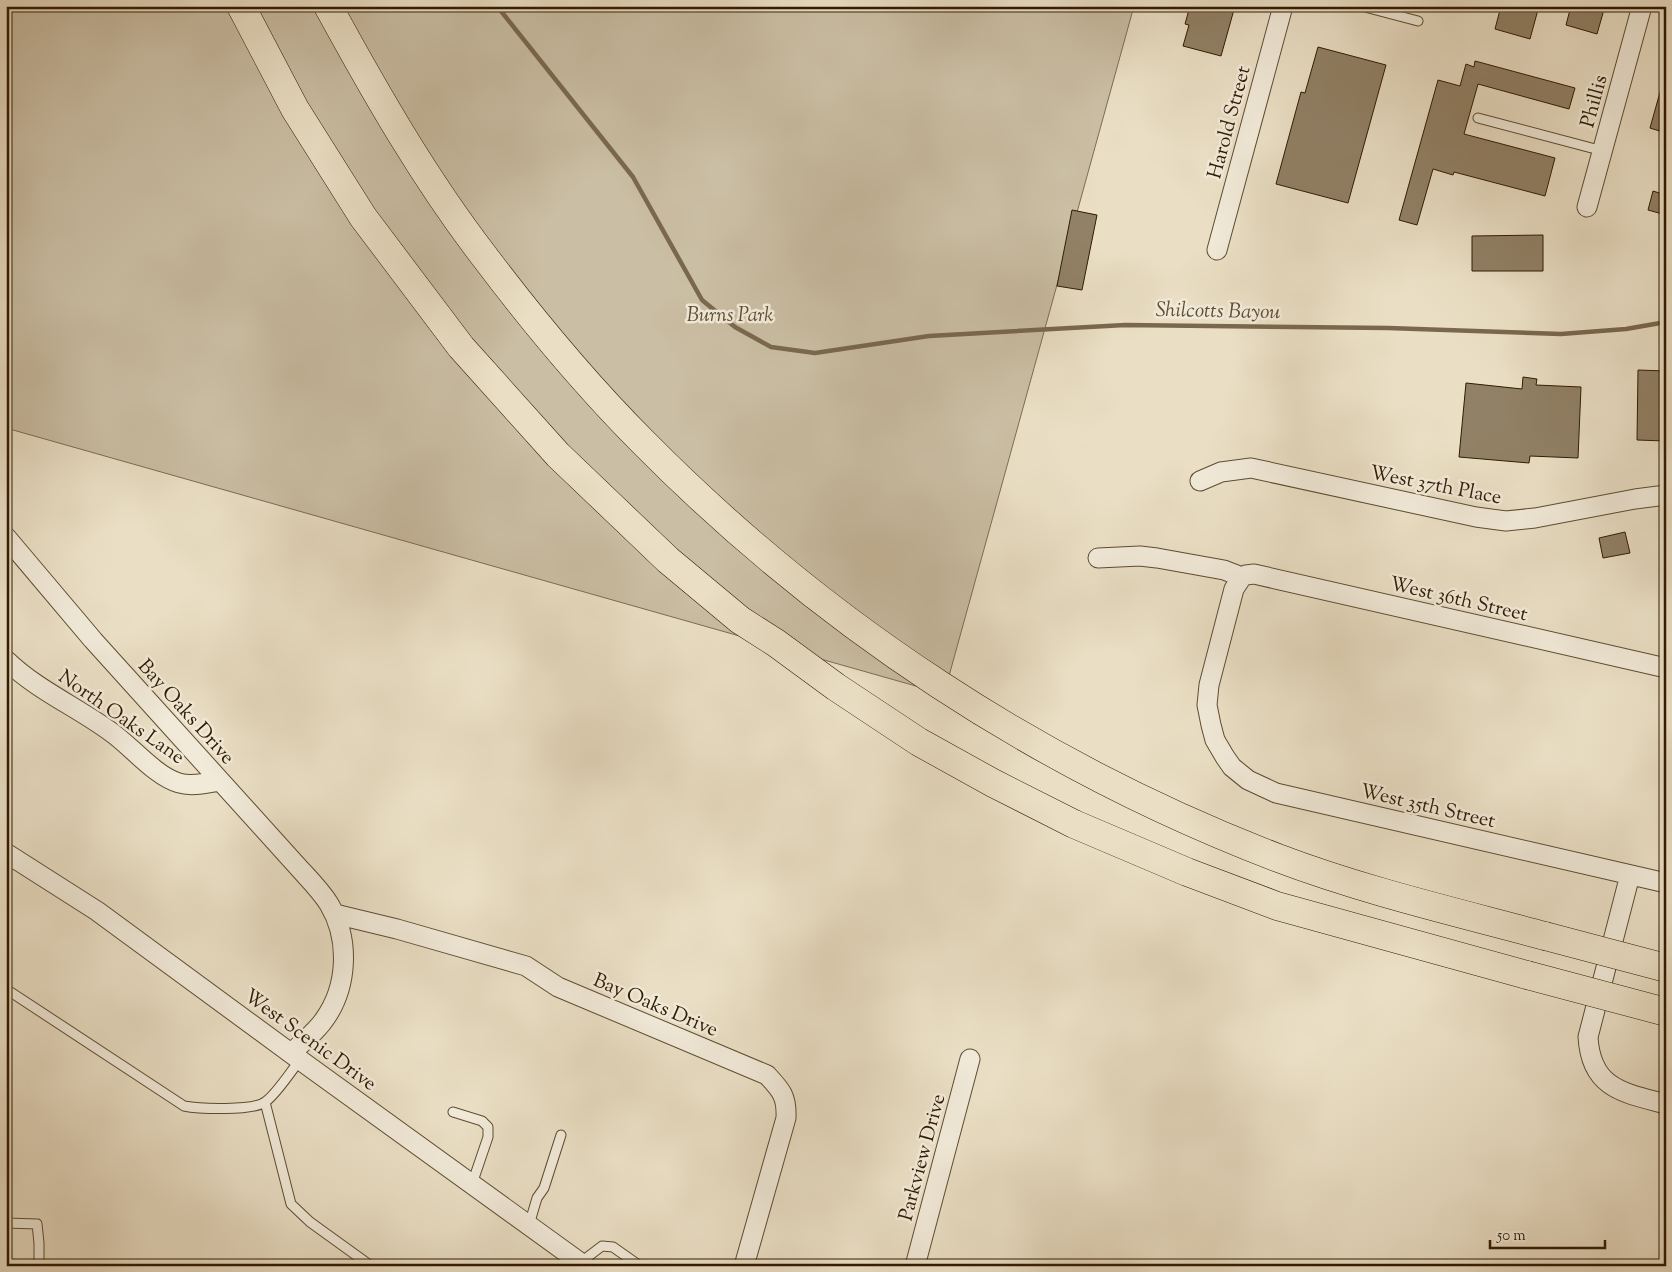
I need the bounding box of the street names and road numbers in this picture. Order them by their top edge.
street label: Harold Street [1201,63,1259,182]
street label: Phillis [1574,72,1616,131]
street label: West 37th Place [1367,459,1504,513]
street label: West 36th Street [1387,570,1530,630]
street label: Bay Oaks Drive [130,653,240,772]
street label: North Oaks Lane [51,664,190,773]
street label: West 35th Street [1357,778,1498,837]
street label: Bay Oaks Drive [588,967,722,1046]
street label: West Scenic Drive [237,983,382,1099]
street label: Parkview Drive [893,1091,954,1224]

